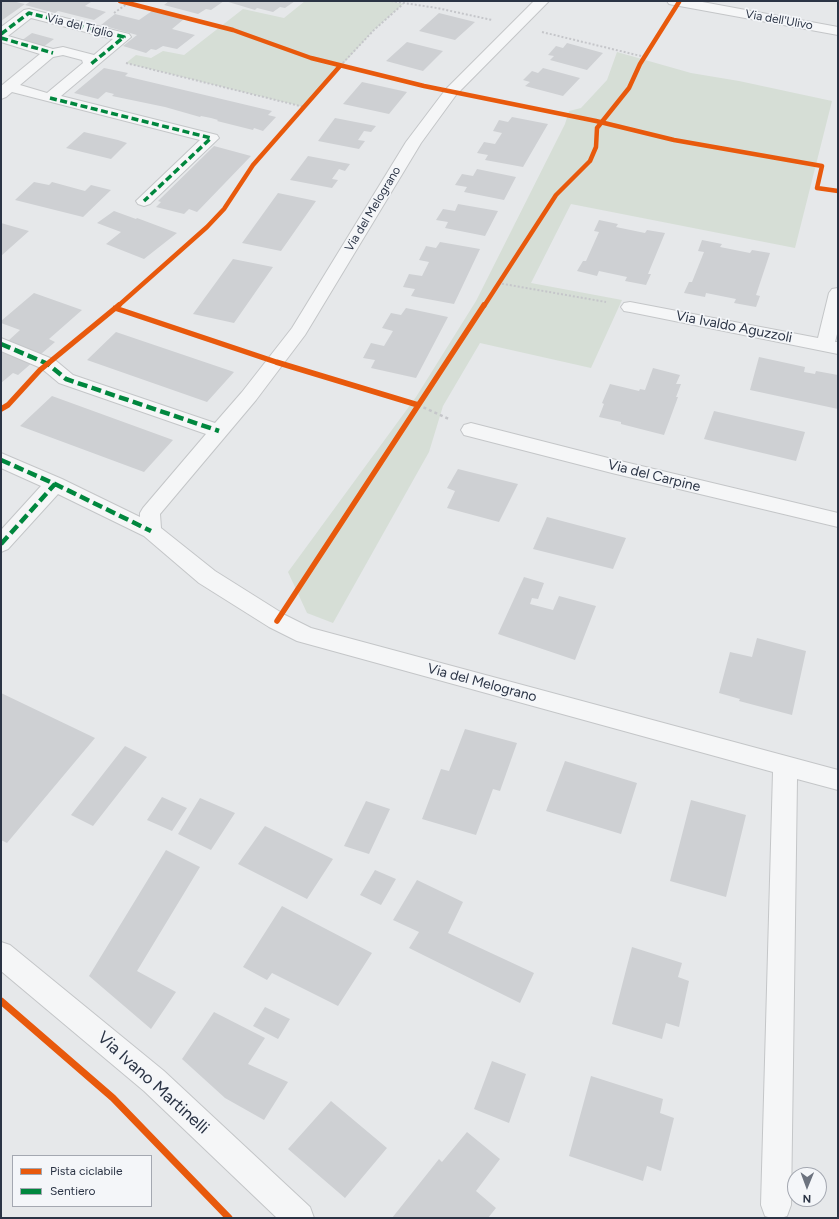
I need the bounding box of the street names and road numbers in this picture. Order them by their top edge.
street label: Via dell'Ulivo [744,7,814,33]
street label: Via del Tiglio [45,11,115,41]
street label: Via del Melograno [342,164,404,254]
street label: Via Ivaldo Aguzzoli [674,307,794,347]
street label: Via del Carpine [606,456,702,496]
street label: Via del Melograno [425,660,539,706]
street label: Via Ivano Martinelli [93,1027,213,1139]

